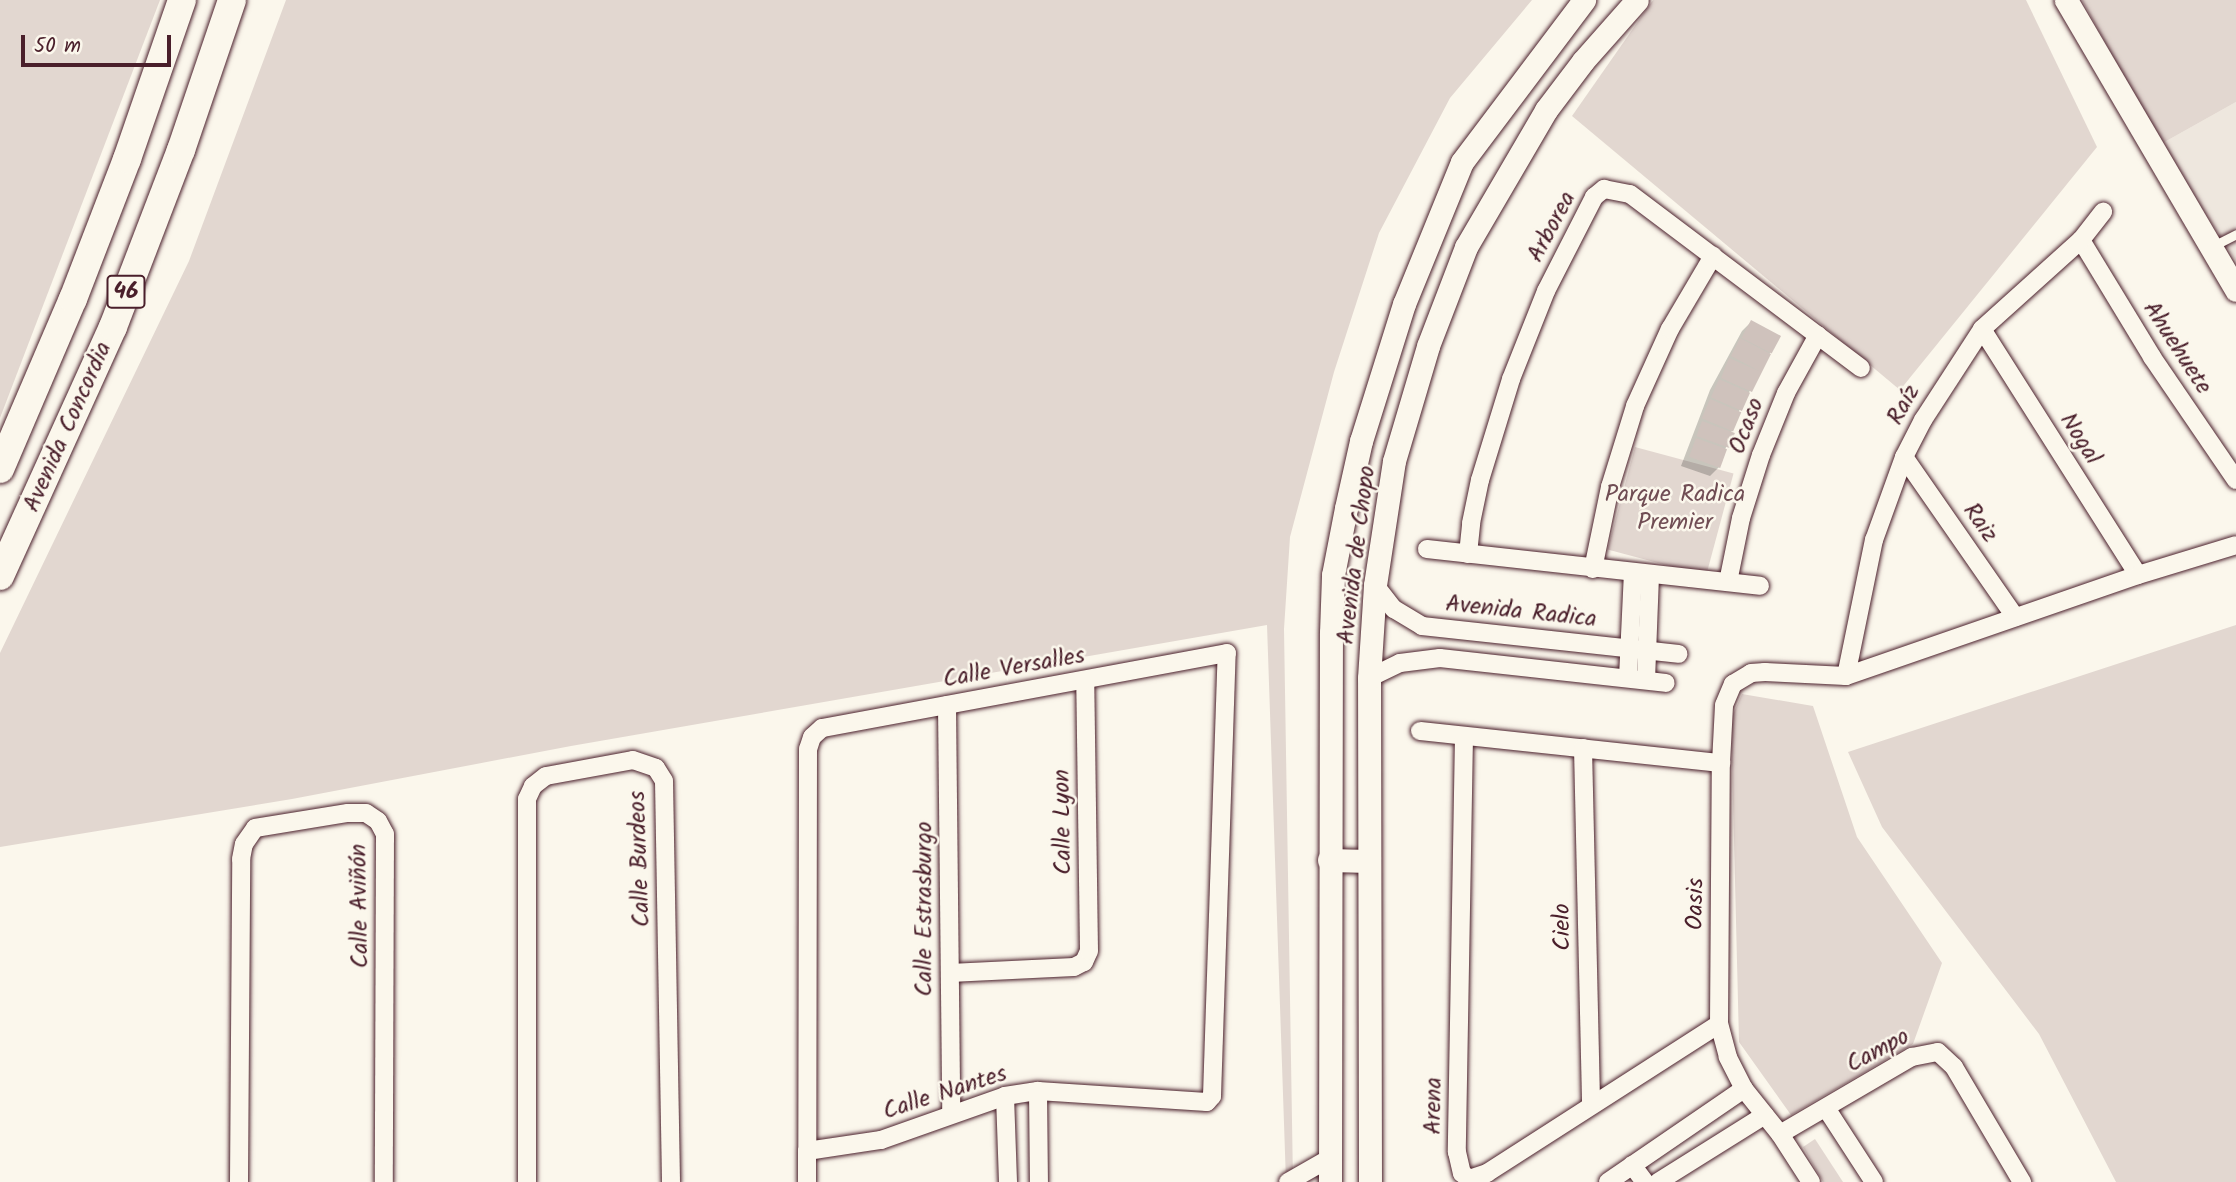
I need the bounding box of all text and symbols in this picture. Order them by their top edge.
scale bar [24,21,175,65]
text: 50 m [34,30,81,63]
street label: Arborea [1521,187,1583,267]
road number: 46 [105,272,147,312]
street label: Ahuehuete [2136,296,2218,400]
street label: Avenida Concordia [18,337,118,517]
street label: Raíz [1881,380,1927,430]
street label: Ocaso [1723,394,1771,458]
street label: Nogal [2053,408,2107,470]
street label: Avenida de Chopo [1332,464,1382,646]
park label: Parque Radica Premier [1605,481,1745,537]
street label: Raiz [1956,498,2004,548]
street label: Avenida Radica [1444,590,1598,634]
street label: Calle Versalles [941,641,1087,695]
street label: Calle Lyon [1048,769,1078,875]
street label: Calle Burdeos [623,790,657,928]
street label: Calle Estrasburgo [911,821,939,997]
street label: Calle Aviñón [345,843,375,969]
street label: Oasis [1681,878,1711,930]
street label: Cielo [1548,903,1578,951]
street label: Campo [1842,1023,1914,1079]
street label: Calle Nantes [879,1059,1011,1127]
street label: Arena [1419,1077,1449,1135]

